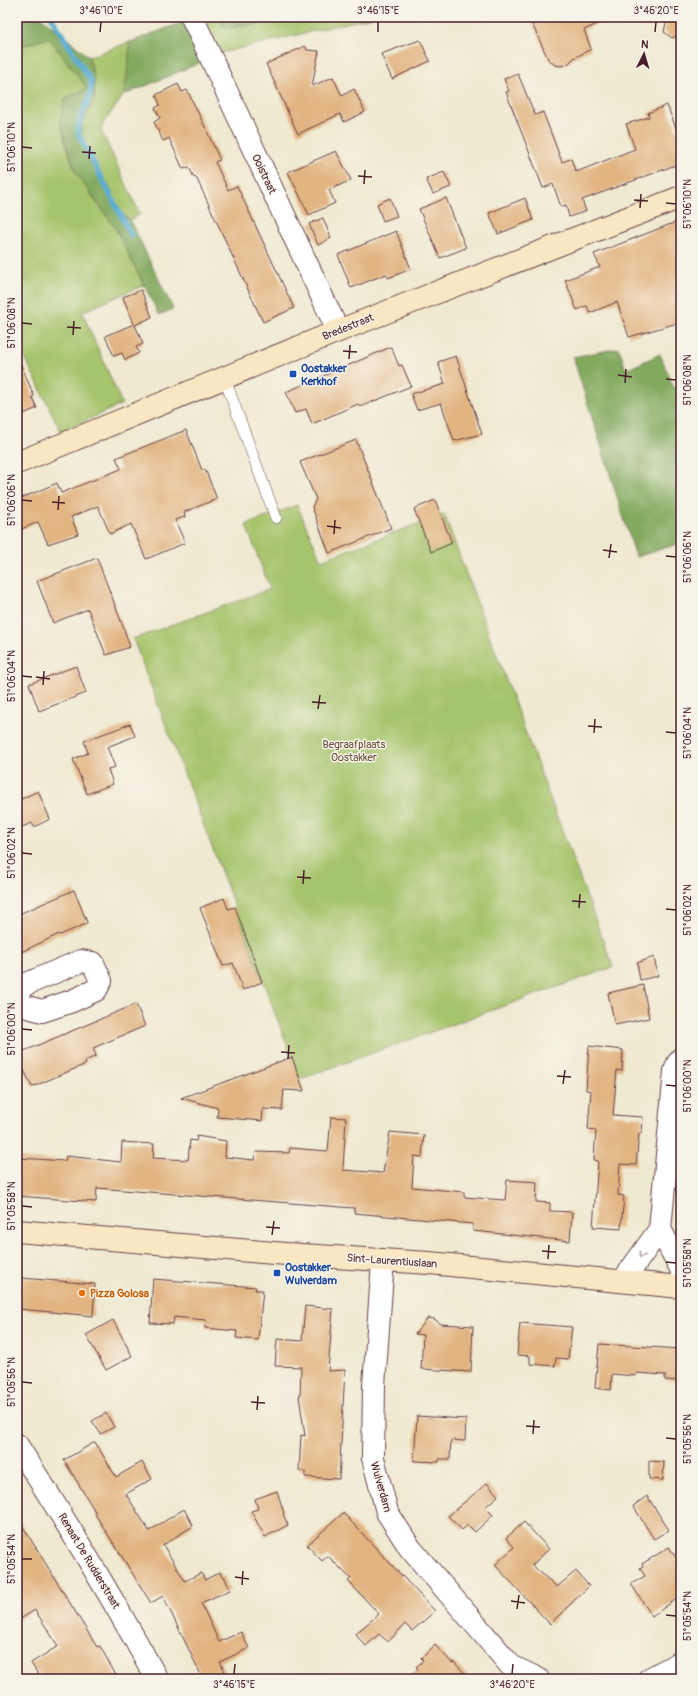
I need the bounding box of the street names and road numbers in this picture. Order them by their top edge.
street label: Ooistraat [249,152,279,196]
street label: Bredestraat [321,311,376,343]
street label: Sint-Laurentiuslaan [346,1251,438,1271]
street label: Wulverdam [368,1460,394,1514]
street label: Renaat De Rudderstraat [55,1511,123,1612]

